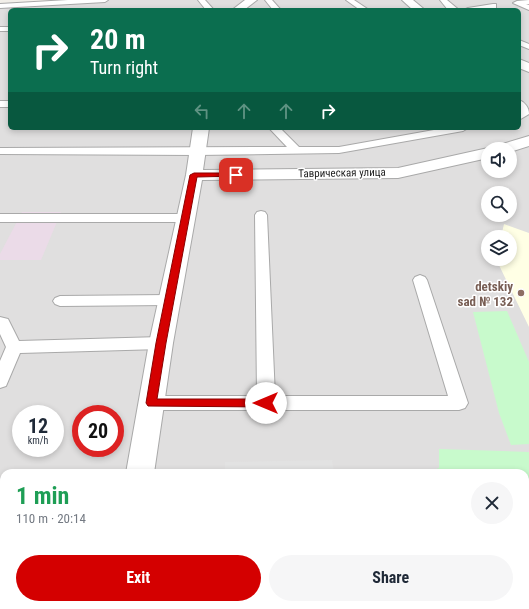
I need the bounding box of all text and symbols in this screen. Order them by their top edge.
text: 20 m [90,23,146,56]
icon: right [24,24,76,76]
text: Turn right [90,57,158,78]
icon: left [191,100,213,122]
icon: ahead [233,100,255,122]
icon: ahead [275,100,297,122]
icon: right [317,100,339,122]
map controls [481,142,517,266]
button: sound [481,142,517,178]
pin [219,158,253,192]
icon: arrive [225,164,247,186]
street label: Таврическая улица [298,166,386,180]
button: search [481,186,517,222]
button: layers [481,230,517,266]
place label: detskiy sad № 132 [457,279,513,309]
marker: detskiy sad № 132 [516,288,526,298]
position arrow [245,382,287,424]
speed limit sign: 20 [72,405,124,457]
text: 12 [28,414,48,438]
text: km/h [28,435,48,446]
text: 1 min [16,482,69,510]
button: close [471,482,513,524]
text: 110 m · 20:14 [16,511,86,526]
button: Exit [16,555,261,601]
button: Share [269,555,513,601]

